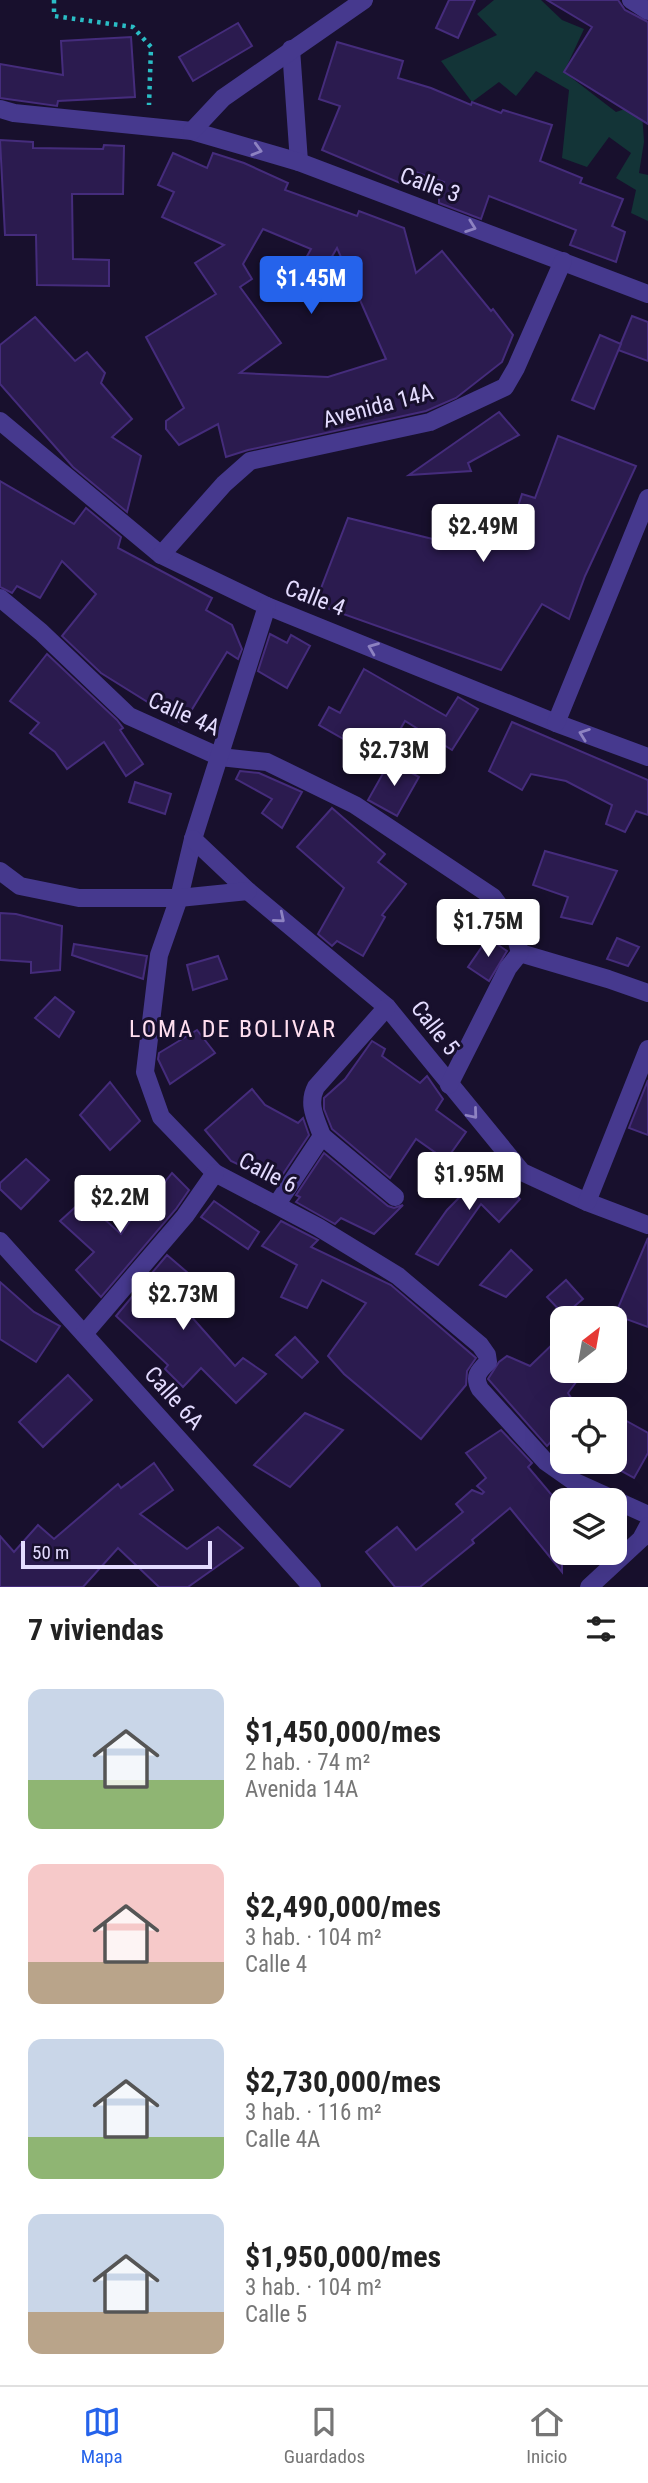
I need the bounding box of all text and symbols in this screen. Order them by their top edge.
one-way arrow [251,142,263,156]
street label: Calle 3 [396,162,464,208]
one-way arrow [465,218,477,232]
pin: $1.45M [254,256,368,316]
text: $1.45M [276,265,346,292]
street label: Avenida 14A [320,378,436,434]
pin: $2.49M [426,504,540,564]
text: $2.49M [448,513,518,540]
street label: Calle 4 [281,574,349,622]
one-way arrow [368,642,381,656]
street label: Calle 4A [144,686,224,742]
pin: $2.73M [337,728,451,788]
one-way arrow [578,728,590,742]
text: $2.73M [359,737,429,764]
pin: $1.75M [431,900,545,959]
text: $1.75M [453,908,523,935]
one-way arrow [272,910,285,922]
street label: Calle 5 [405,995,465,1061]
district label: LOMA DE BOLIVAR [129,1015,337,1043]
one-way arrow [465,1106,477,1119]
street label: Calle 6 [234,1147,302,1199]
pin: $1.95M [412,1152,526,1212]
text: $1.95M [434,1161,504,1188]
pin: $2.2M [71,1176,169,1235]
text: $2.2M [91,1184,150,1211]
pin: $2.73M [126,1272,240,1332]
text: $2.73M [148,1281,218,1308]
north arrow [550,1306,626,1382]
map controls [550,1306,627,1565]
street label: Calle 6A [139,1361,209,1435]
button: locate [550,1397,627,1474]
button: layers [550,1488,627,1565]
scale bar [21,1538,212,1570]
text: 50 m [32,1541,69,1564]
icon: filters [582,1610,620,1648]
text: 7 viviendas [28,1612,164,1647]
text: $1,450,000/mes [245,1714,441,1749]
icon: home [84,1717,168,1801]
text: 2 hab. · 74 m² [245,1749,370,1776]
text: Avenida 14A [245,1776,358,1803]
text: $2,490,000/mes [245,1889,441,1924]
icon: home [84,1892,168,1976]
text: 3 hab. · 104 m² [245,1924,382,1951]
text: Calle 4 [245,1951,307,1978]
text: $2,730,000/mes [245,2064,441,2099]
icon: home [84,2067,168,2151]
text: 3 hab. · 116 m² [245,2099,382,2126]
text: Calle 4A [245,2126,320,2153]
text: $1,950,000/mes [245,2239,441,2274]
icon: home [84,2242,168,2326]
text: 3 hab. · 104 m² [245,2274,382,2301]
text: Calle 5 [245,2301,307,2328]
tab: Mapa [81,2403,123,2468]
tab: Guardados [284,2403,365,2468]
tab: Inicio [526,2403,567,2468]

